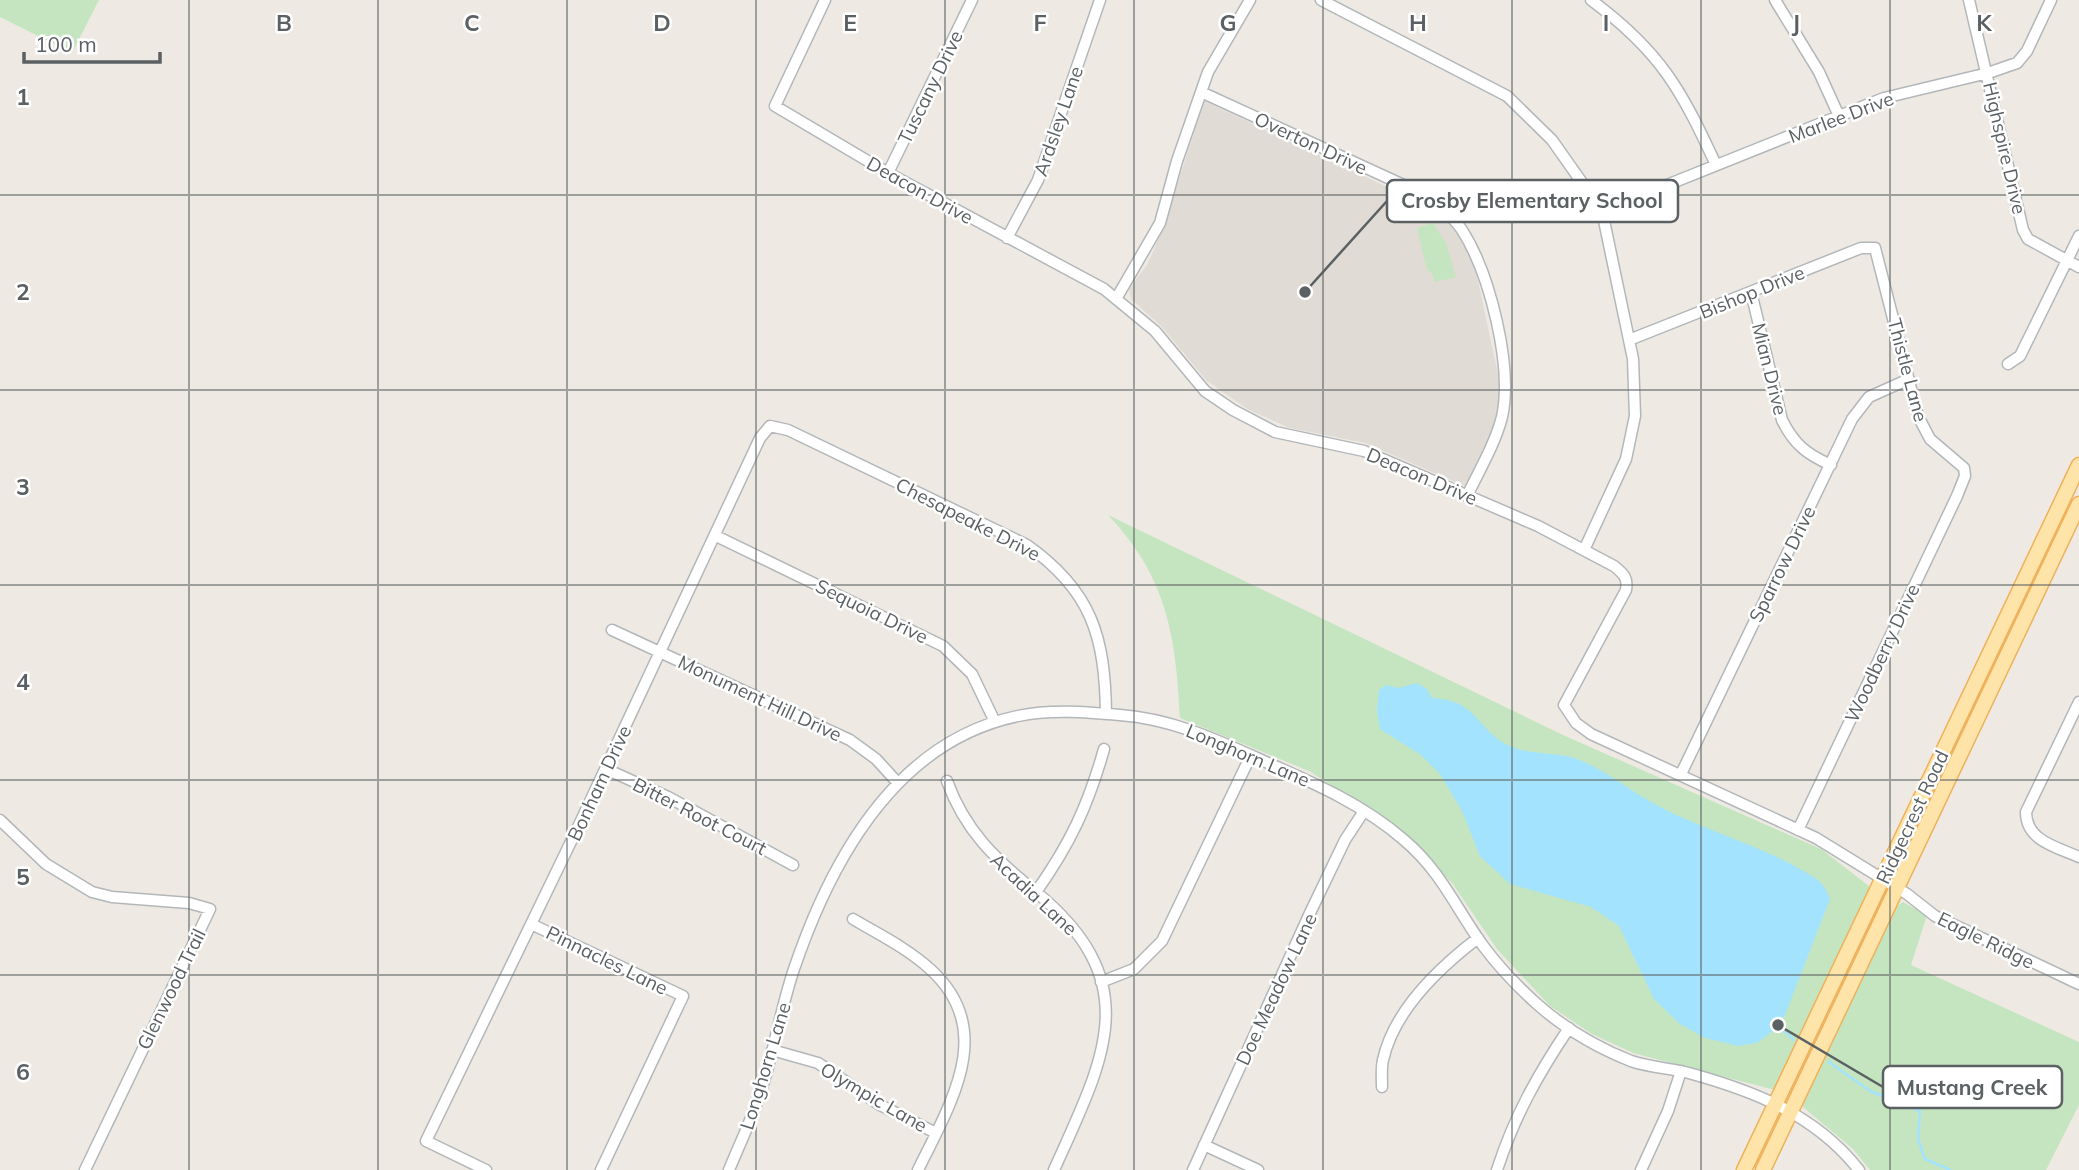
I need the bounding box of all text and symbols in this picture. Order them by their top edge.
text: B [276,8,292,37]
text: C [464,8,480,37]
text: D [653,8,671,37]
text: E [843,8,857,37]
text: F [1033,8,1047,37]
text: G [1219,8,1237,37]
text: H [1409,8,1427,37]
text: I [1603,8,1609,37]
text: J [1792,8,1800,37]
text: K [1976,8,1993,37]
scale bar [24,21,161,65]
street label: Tuscany Drive [892,26,968,148]
text: 100 m [35,31,97,57]
street label: Ardsley Lane [1028,63,1088,179]
street label: Highspire Drive [1978,80,2032,216]
text: 1 [16,82,30,111]
street label: Marlee Drive [1785,86,1897,148]
street label: Overton Drive [1251,106,1371,180]
street label: Deacon Drive [863,151,977,229]
callout: Crosby Elementary School [1387,180,1678,222]
text: Crosby Elementary School [1401,187,1663,213]
street label: Bishop Drive [1696,260,1808,324]
text: 2 [16,277,30,306]
street label: Thistle Lane [1883,316,1933,424]
street label: Mian Drive [1747,320,1793,418]
street label: Deacon Drive [1363,442,1481,510]
text: 3 [16,472,30,501]
street label: Chesapeake Drive [892,472,1044,566]
street label: Sparrow Drive [1744,502,1820,626]
street label: Sequoia Drive [812,573,932,649]
street label: Woodberry Drive [1839,580,1925,726]
street label: Monument Hill Drive [674,650,846,746]
text: 4 [16,667,30,696]
street label: Longhorn Lane [1183,718,1313,792]
street label: Bonham Drive [562,721,636,845]
street label: Ridgecrest Road [1871,746,1953,888]
street label: Bitter Root Court [629,772,771,860]
street label: Acadia Lane [986,848,1082,940]
text: 5 [16,862,30,891]
street label: Eagle Ridge [1934,906,2038,974]
street label: Doe Meadow Lane [1230,909,1322,1069]
street label: Pinnacles Lane [542,920,672,1000]
street label: Glenwood Trail [131,925,211,1053]
street label: Longhorn Lane [734,999,796,1133]
text: 6 [16,1057,30,1086]
street label: Olympic Lane [816,1057,932,1137]
callout: Mustang Creek [1883,1066,2062,1108]
text: Mustang Creek [1897,1074,2048,1100]

